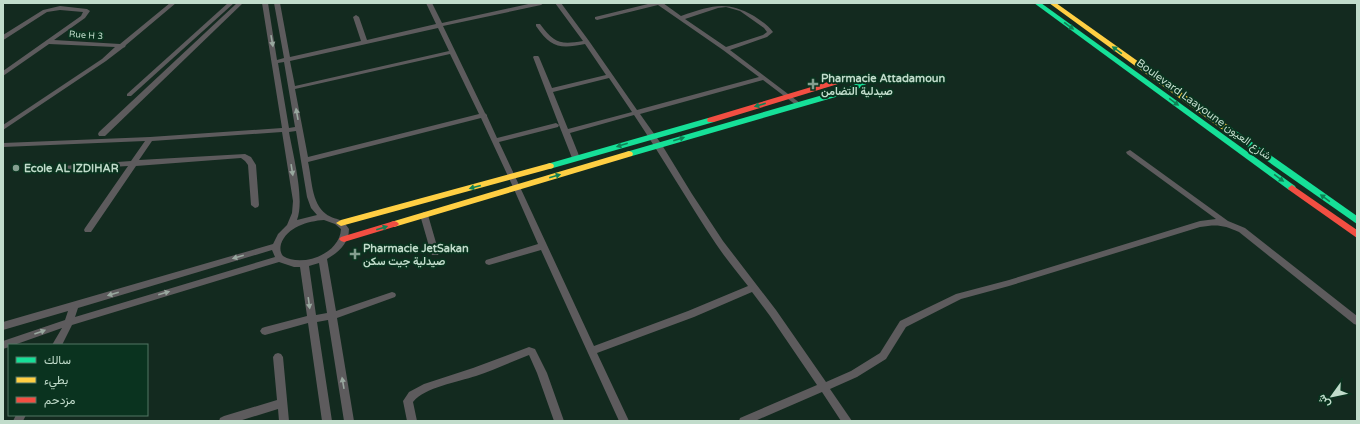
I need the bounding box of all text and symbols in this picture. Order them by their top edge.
one-way arrow [1063,22,1074,30]
street label: Rue H 3 [69,29,103,42]
one-way arrow [269,35,275,48]
one-way arrow [1112,46,1122,54]
street label: Boulevard Laayoune شارع العيون [1133,56,1274,164]
place label: Pharmacie Attadamoun صيدلية التضامن [821,72,946,98]
marker: Pharmacie Attadamoun صيدلية التضامن [808,79,818,89]
one-way arrow [1169,98,1179,106]
one-way arrow [754,102,766,108]
one-way arrow [294,108,300,120]
one-way arrow [674,136,686,142]
one-way arrow [615,142,627,148]
place label: Ecole AL IZDIHAR [24,162,119,175]
marker: Ecole AL IZDIHAR [11,163,21,173]
one-way arrow [289,164,295,176]
one-way arrow [549,173,561,179]
one-way arrow [1274,174,1285,183]
one-way arrow [469,184,481,190]
one-way arrow [1320,194,1331,202]
one-way arrow [376,225,388,231]
place label: Pharmacie JetSakan صيدلية جيت سكن [363,242,469,268]
marker: Pharmacie JetSakan صيدلية جيت سكن [350,249,360,259]
one-way arrow [232,254,244,260]
one-way arrow [158,290,170,296]
one-way arrow [107,291,119,297]
one-way arrow [306,297,312,309]
one-way arrow [34,329,46,335]
legend [8,344,148,416]
text: سالك [44,353,71,367]
text: بطيء [44,373,68,390]
one-way arrow [340,376,346,389]
north arrow [1312,376,1352,416]
text: ش [1315,392,1333,410]
text: مزدحم [44,393,75,408]

